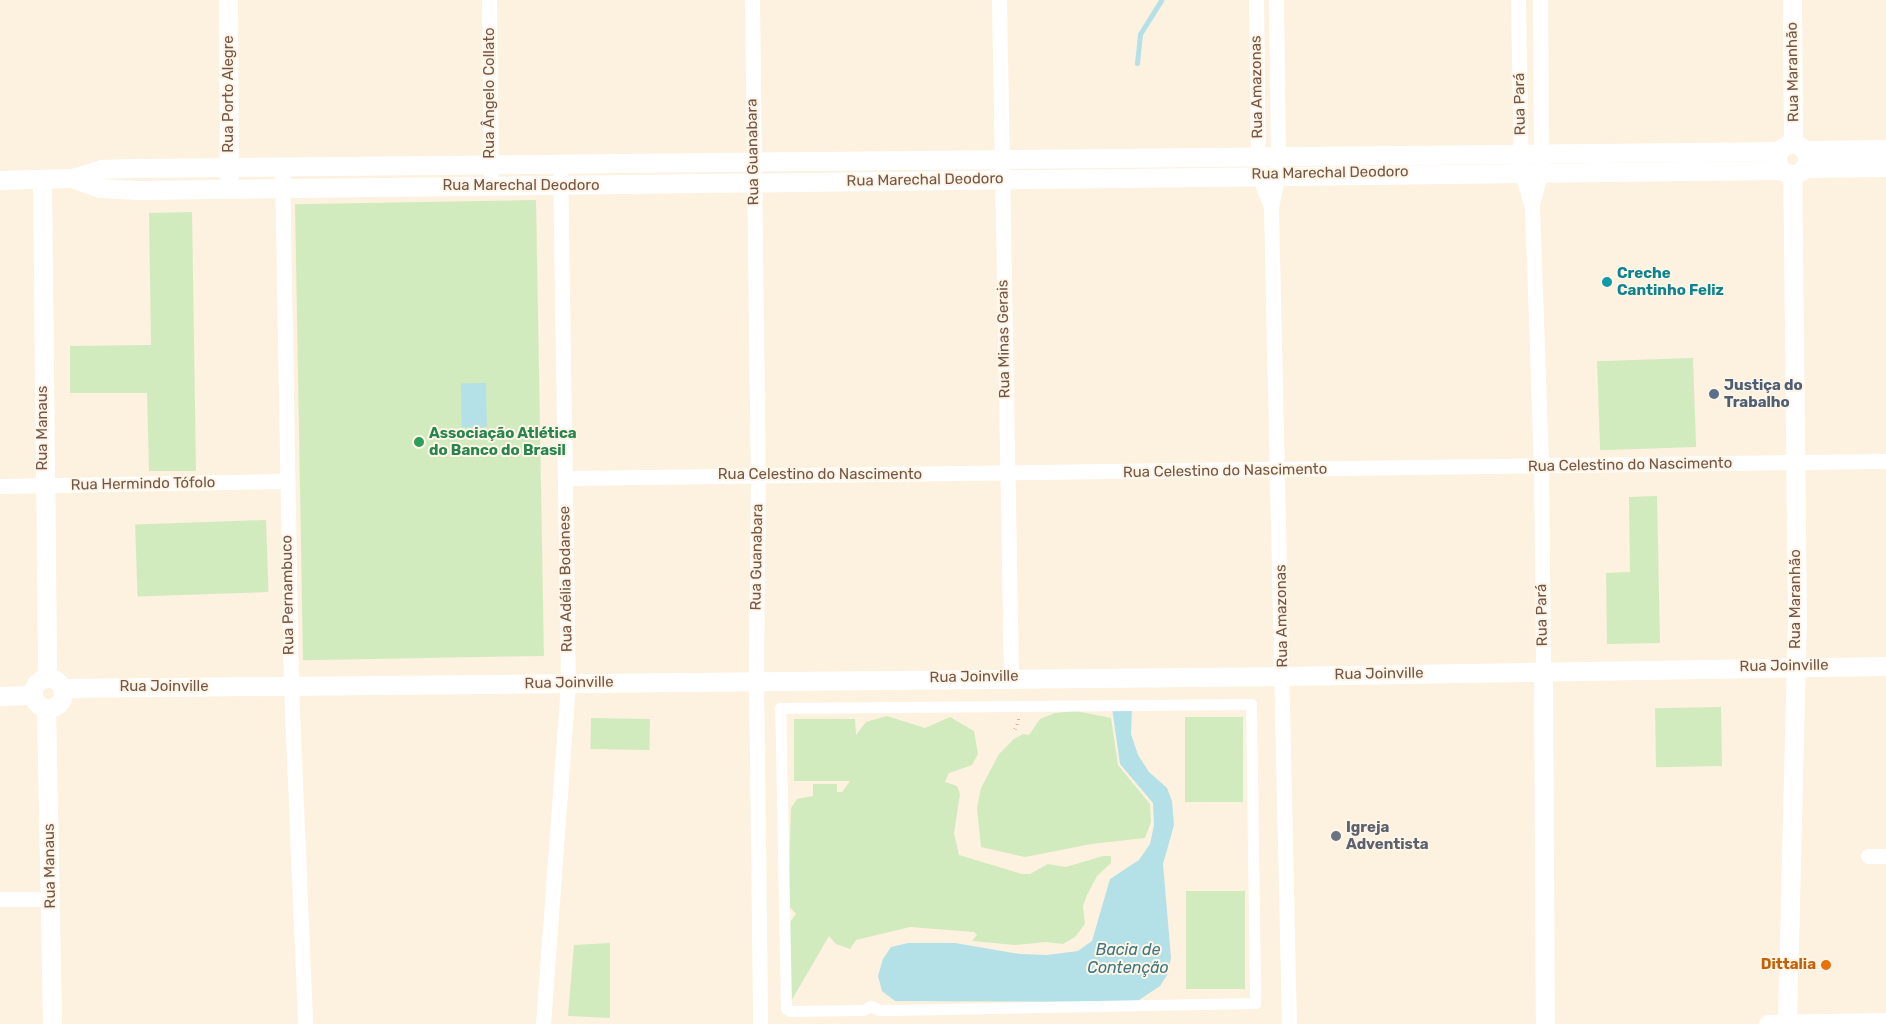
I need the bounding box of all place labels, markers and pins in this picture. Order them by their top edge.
place label: Creche Cantinho Feliz [1617,264,1724,299]
marker: Creche Cantinho Feliz [1601,276,1613,288]
place label: Justiça do Trabalho [1724,376,1803,411]
marker: Justiça do Trabalho [1708,388,1720,400]
place label: Associação Atlética do Banco do Brasil [429,424,577,459]
marker: Associação Atlética do Banco do Brasil [413,436,425,448]
place label: Igreja Adventista [1346,818,1429,853]
marker: Igreja Adventista [1330,830,1342,842]
place label: Dittalia [1761,956,1816,974]
marker: Dittalia [1820,959,1832,971]

